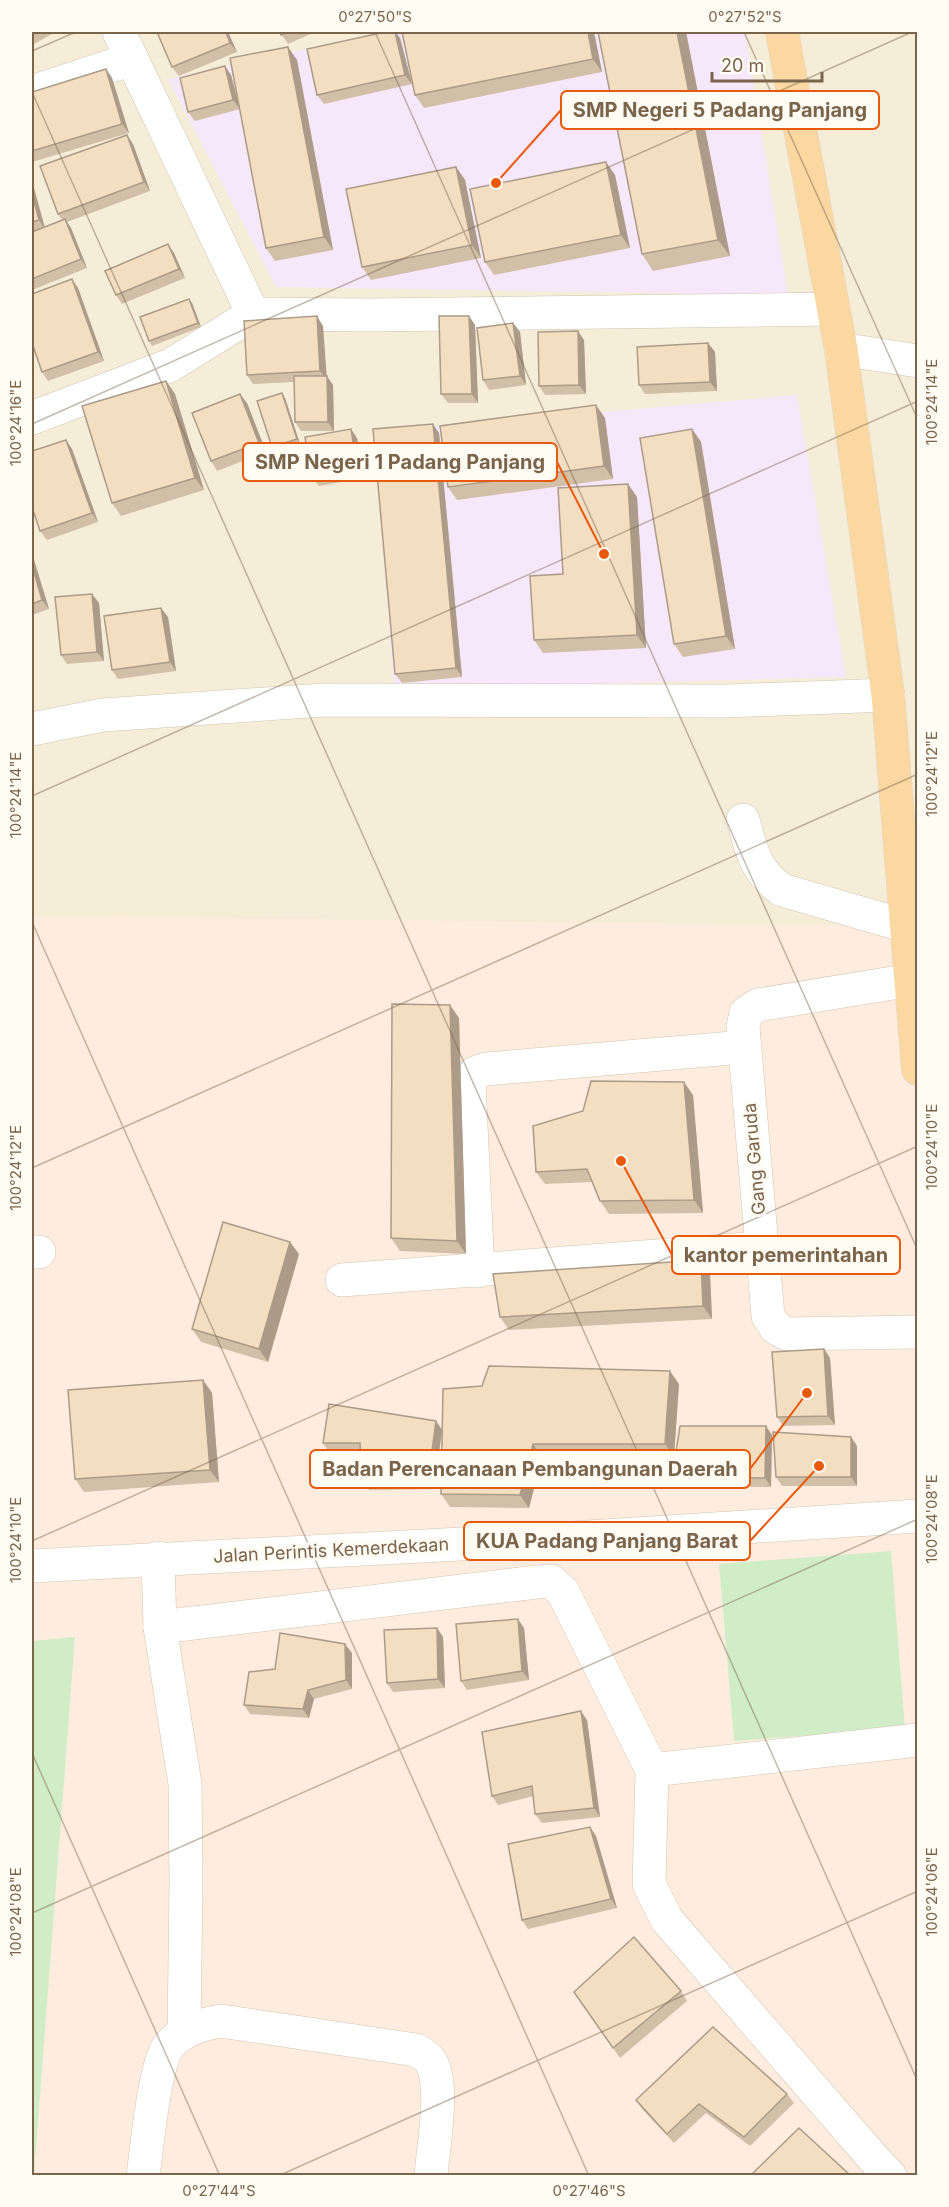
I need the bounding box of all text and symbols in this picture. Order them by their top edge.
text: 0°27'50"S [338,7,412,26]
text: 0°27'52"S [708,7,782,26]
scale bar [712,45,822,83]
text: 20 m [721,55,764,76]
callout: SMP Negeri 5 Padang Panjang [561,91,879,129]
text: SMP Negeri 5 Padang Panjang [573,98,867,122]
text: 100°24'14"E [922,359,941,445]
text: 100°24'16"E [6,380,25,466]
callout: SMP Negeri 1 Padang Panjang [243,443,557,481]
text: SMP Negeri 1 Padang Panjang [255,450,545,474]
text: 100°24'12"E [922,731,941,817]
text: 100°24'14"E [6,752,25,838]
street label: Gang Garuda [739,1102,769,1216]
text: 100°24'10"E [922,1104,941,1190]
text: 100°24'12"E [6,1125,25,1211]
callout: kantor pemerintahan [672,1236,900,1274]
text: kantor pemerintahan [684,1243,888,1267]
callout: Badan Perencanaan Pembangunan Daerah [310,1450,750,1488]
text: Badan Perencanaan Pembangunan Daerah [322,1457,738,1481]
text: 100°24'08"E [922,1474,941,1564]
text: 100°24'10"E [6,1497,25,1583]
callout: KUA Padang Panjang Barat [464,1522,750,1560]
text: KUA Padang Panjang Barat [476,1529,738,1553]
street label: Jalan Perintis Kemerdekaan [213,1533,449,1567]
text: 100°24'06"E [922,1847,941,1937]
text: 100°24'08"E [6,1867,25,1957]
text: 0°27'44"S [182,2181,256,2200]
text: 0°27'46"S [552,2181,626,2200]

